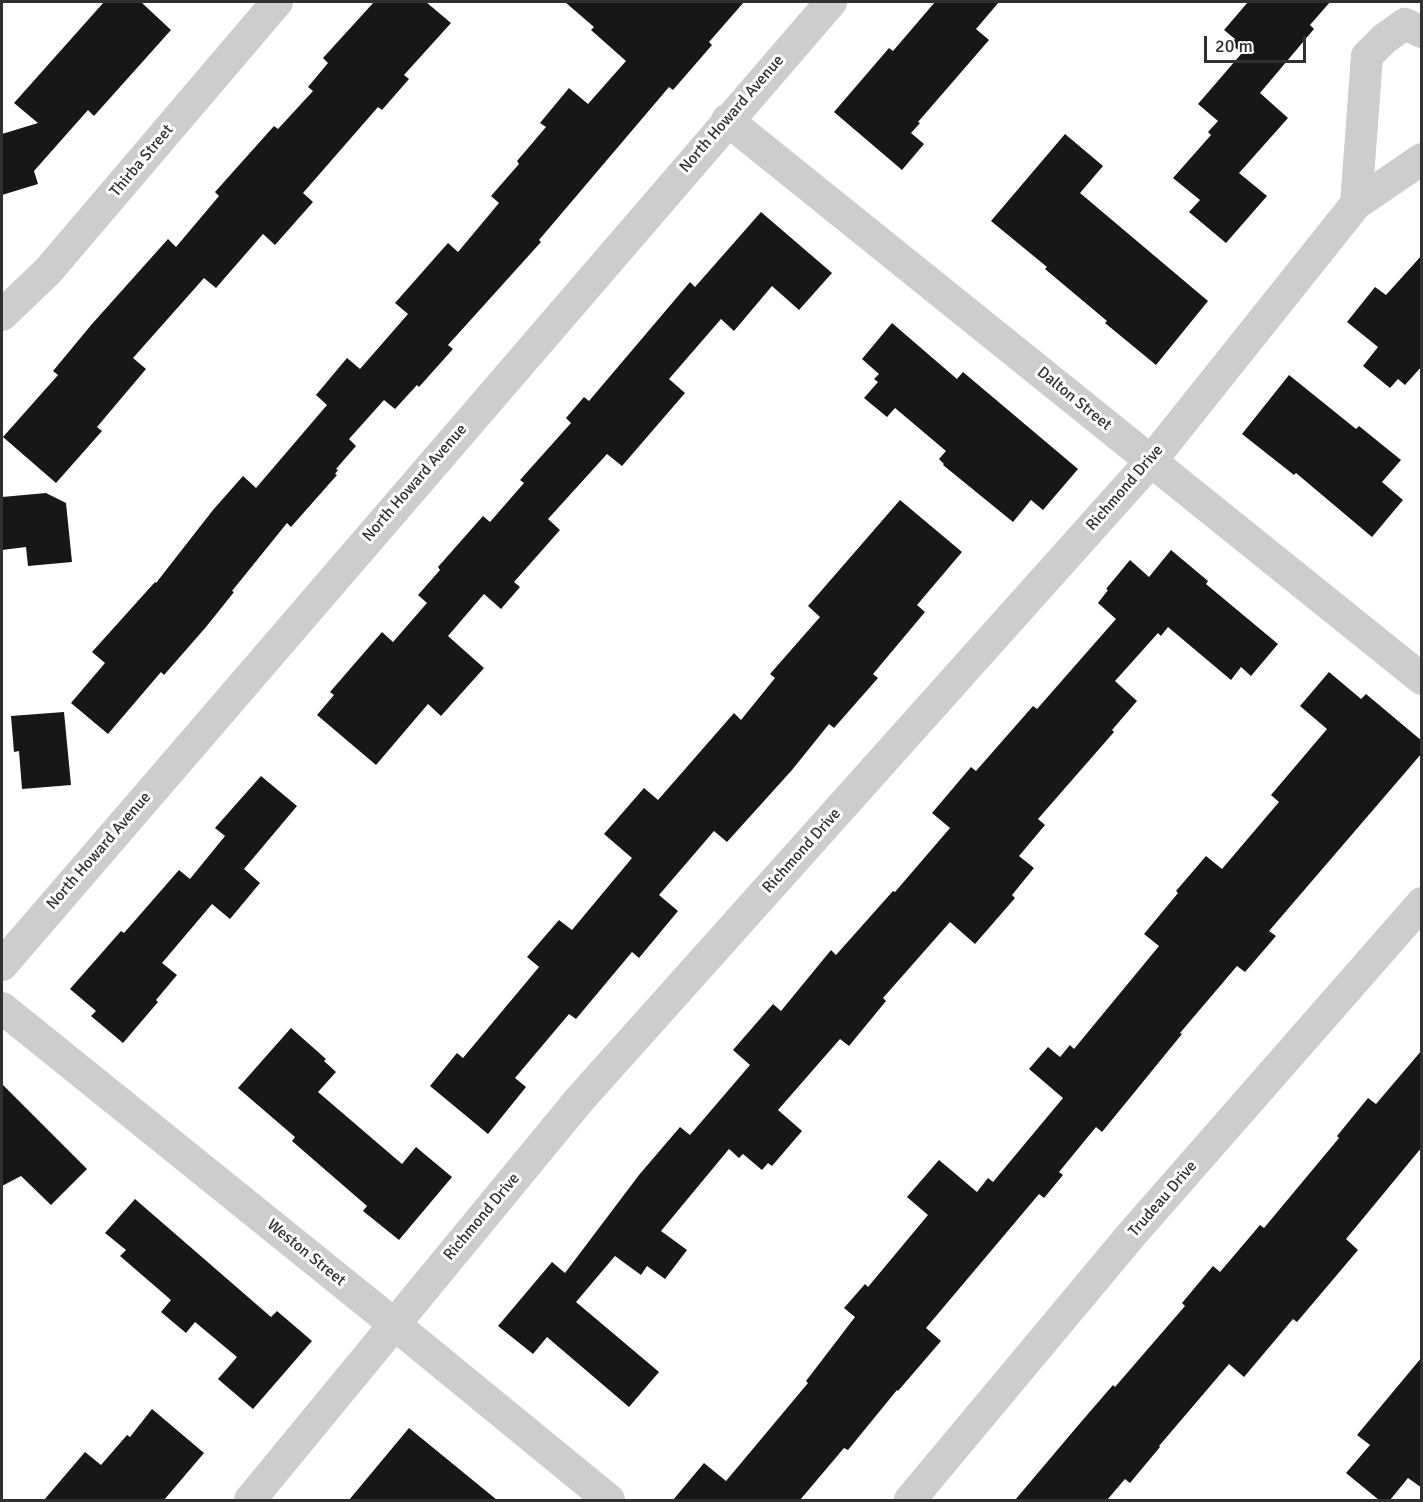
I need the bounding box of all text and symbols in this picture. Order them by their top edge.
scale bar [1207,24,1309,62]
text: 20 m [1215,35,1253,57]
street label: North Howard Avenue [676,51,788,177]
street label: Thirba Street [106,121,178,201]
street label: Dalton Street [1033,363,1115,435]
street label: North Howard Avenue [359,420,471,546]
street label: Richmond Drive [1082,441,1168,535]
street label: North Howard Avenue [43,788,155,914]
street label: Richmond Drive [759,805,845,897]
street label: Trudeau Drive [1125,1157,1201,1241]
street label: Richmond Drive [440,1170,524,1264]
street label: Weston Street [263,1215,349,1291]

